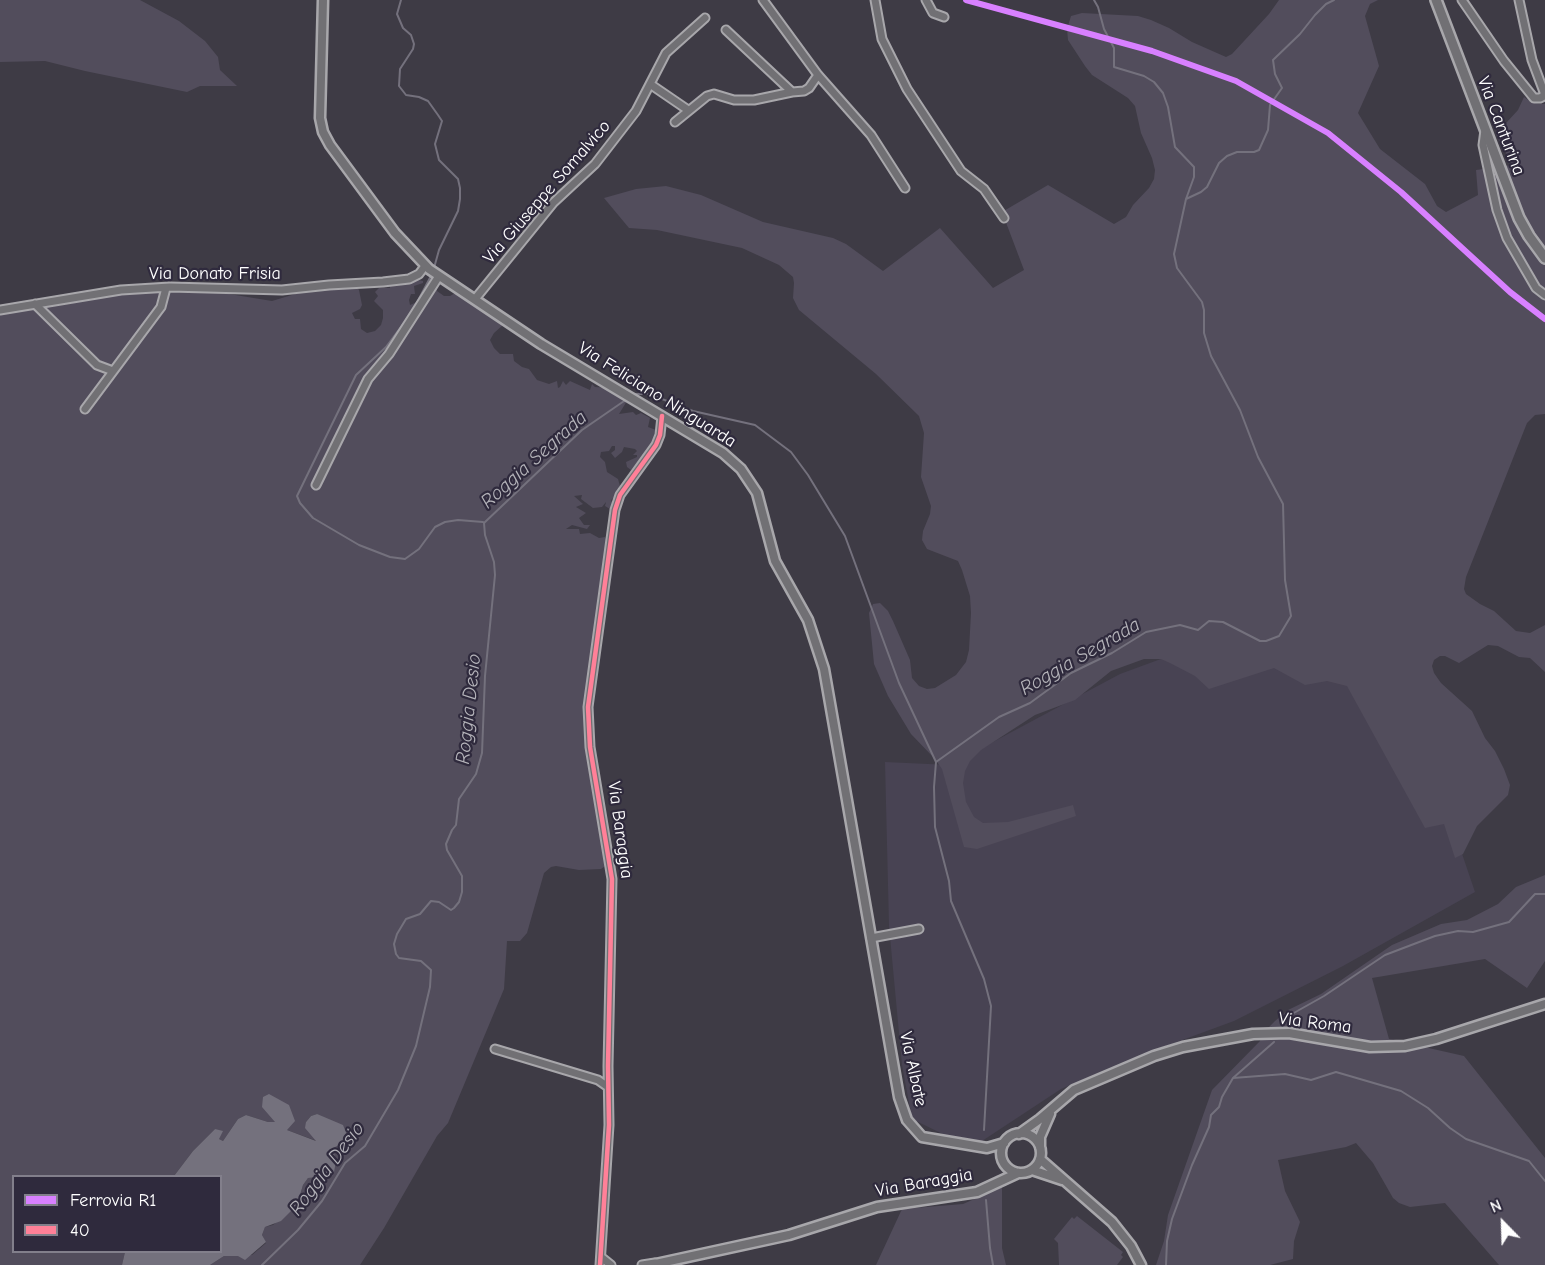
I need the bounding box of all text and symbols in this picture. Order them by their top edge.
street label: Via Canturina [1472,74,1530,178]
street label: Via Giuseppe Somalvico [479,116,615,268]
street label: Via Donato Frisia [149,263,281,285]
street label: Via Feliciano Ninguarda [574,338,740,452]
water label: Roggia Segrada [476,406,592,514]
water label: Roggia Segrada [1016,613,1144,701]
water label: Roggia Desio [451,653,487,765]
street label: Via Baraggia [602,780,638,880]
street label: Via Roma [1277,1008,1353,1038]
street label: Via Albate [895,1030,931,1108]
water label: Roggia Desio [284,1117,370,1221]
street label: Via Baraggia [874,1164,974,1202]
legend [12,1175,222,1253]
text: Ferrovia R1 [70,1190,156,1211]
north arrow [1473,1193,1533,1253]
text: N [1488,1196,1504,1217]
text: 40 [70,1220,90,1241]

